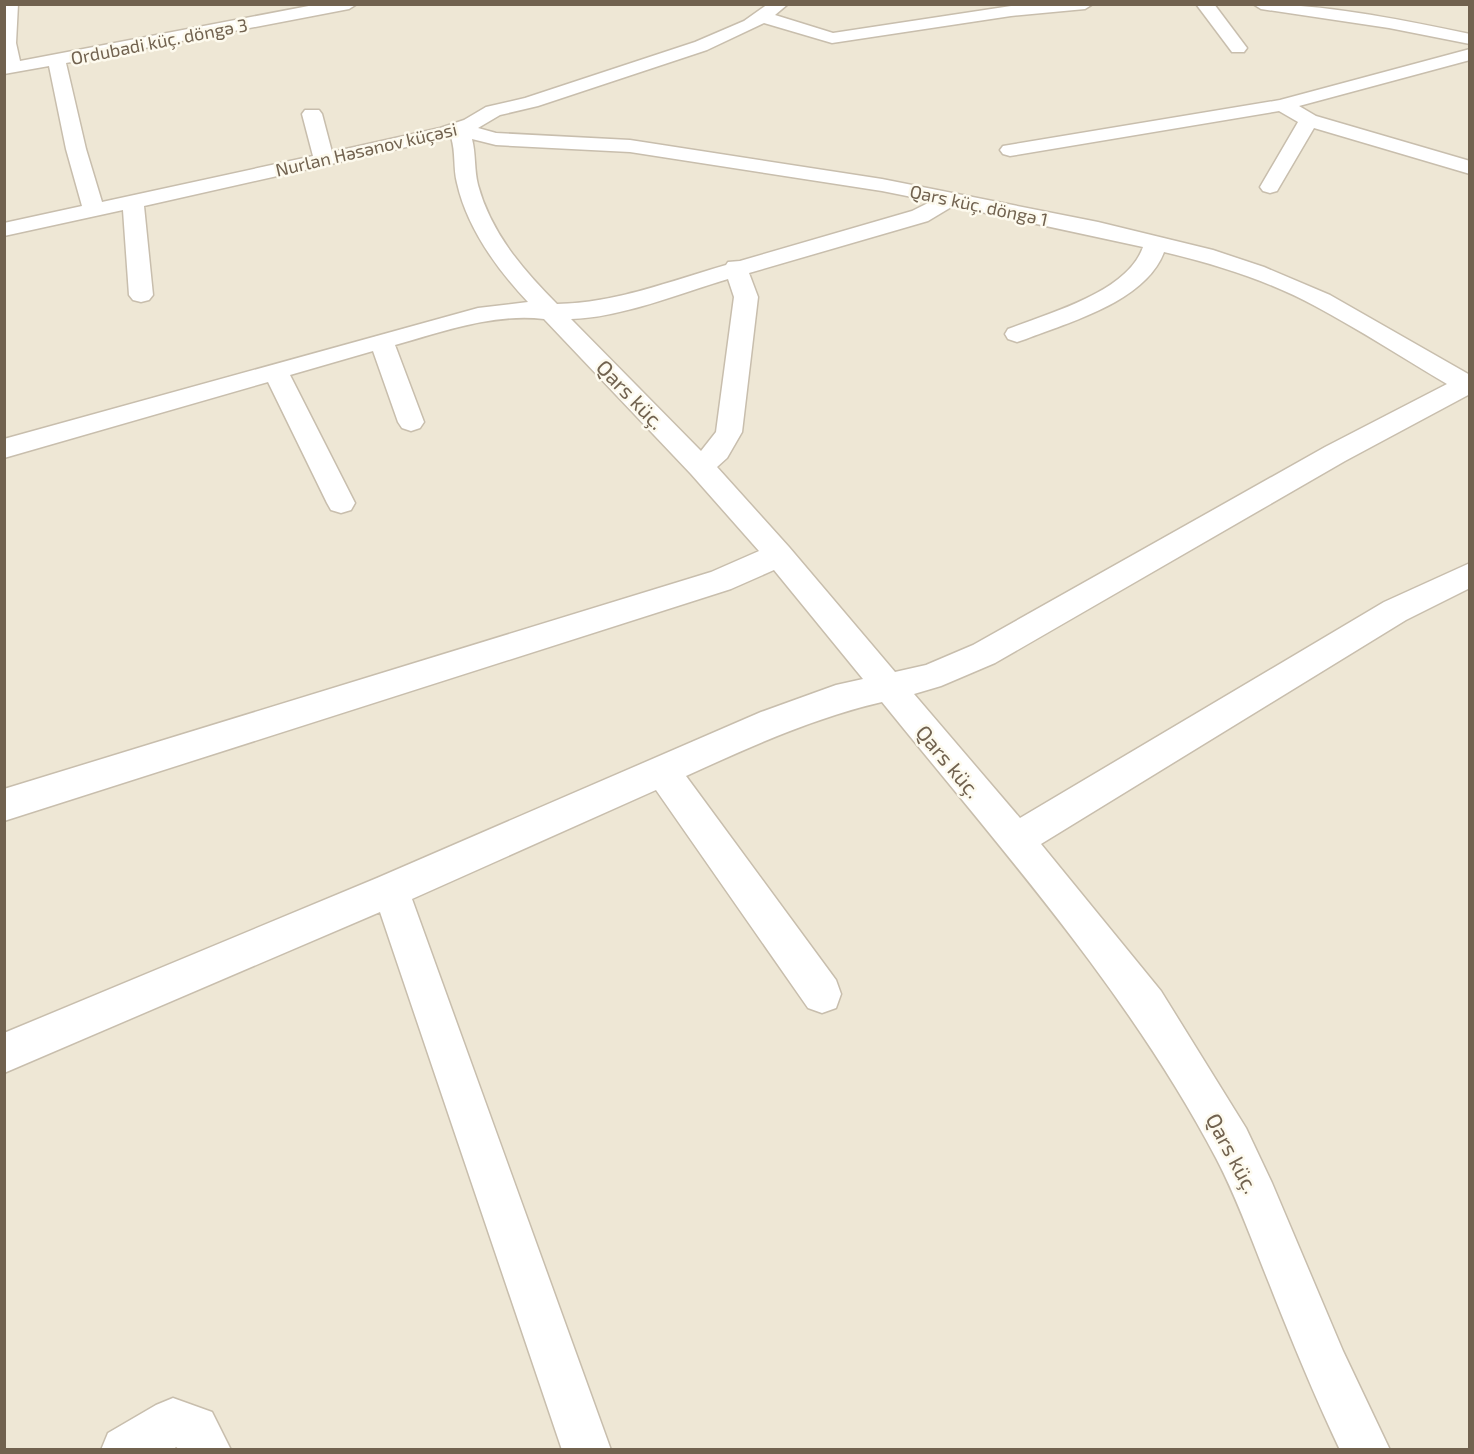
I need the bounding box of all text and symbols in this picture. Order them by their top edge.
street label: Ordubadi küç. döngə 3 [69,13,249,70]
street label: Nurlan Həsənov küçəsi [273,117,459,182]
street label: Qars küç. döngə 1 [908,180,1050,231]
street label: Qars küç. [590,354,670,435]
street label: Qars küç. [910,720,987,804]
street label: Qars küç. [1200,1109,1264,1198]

